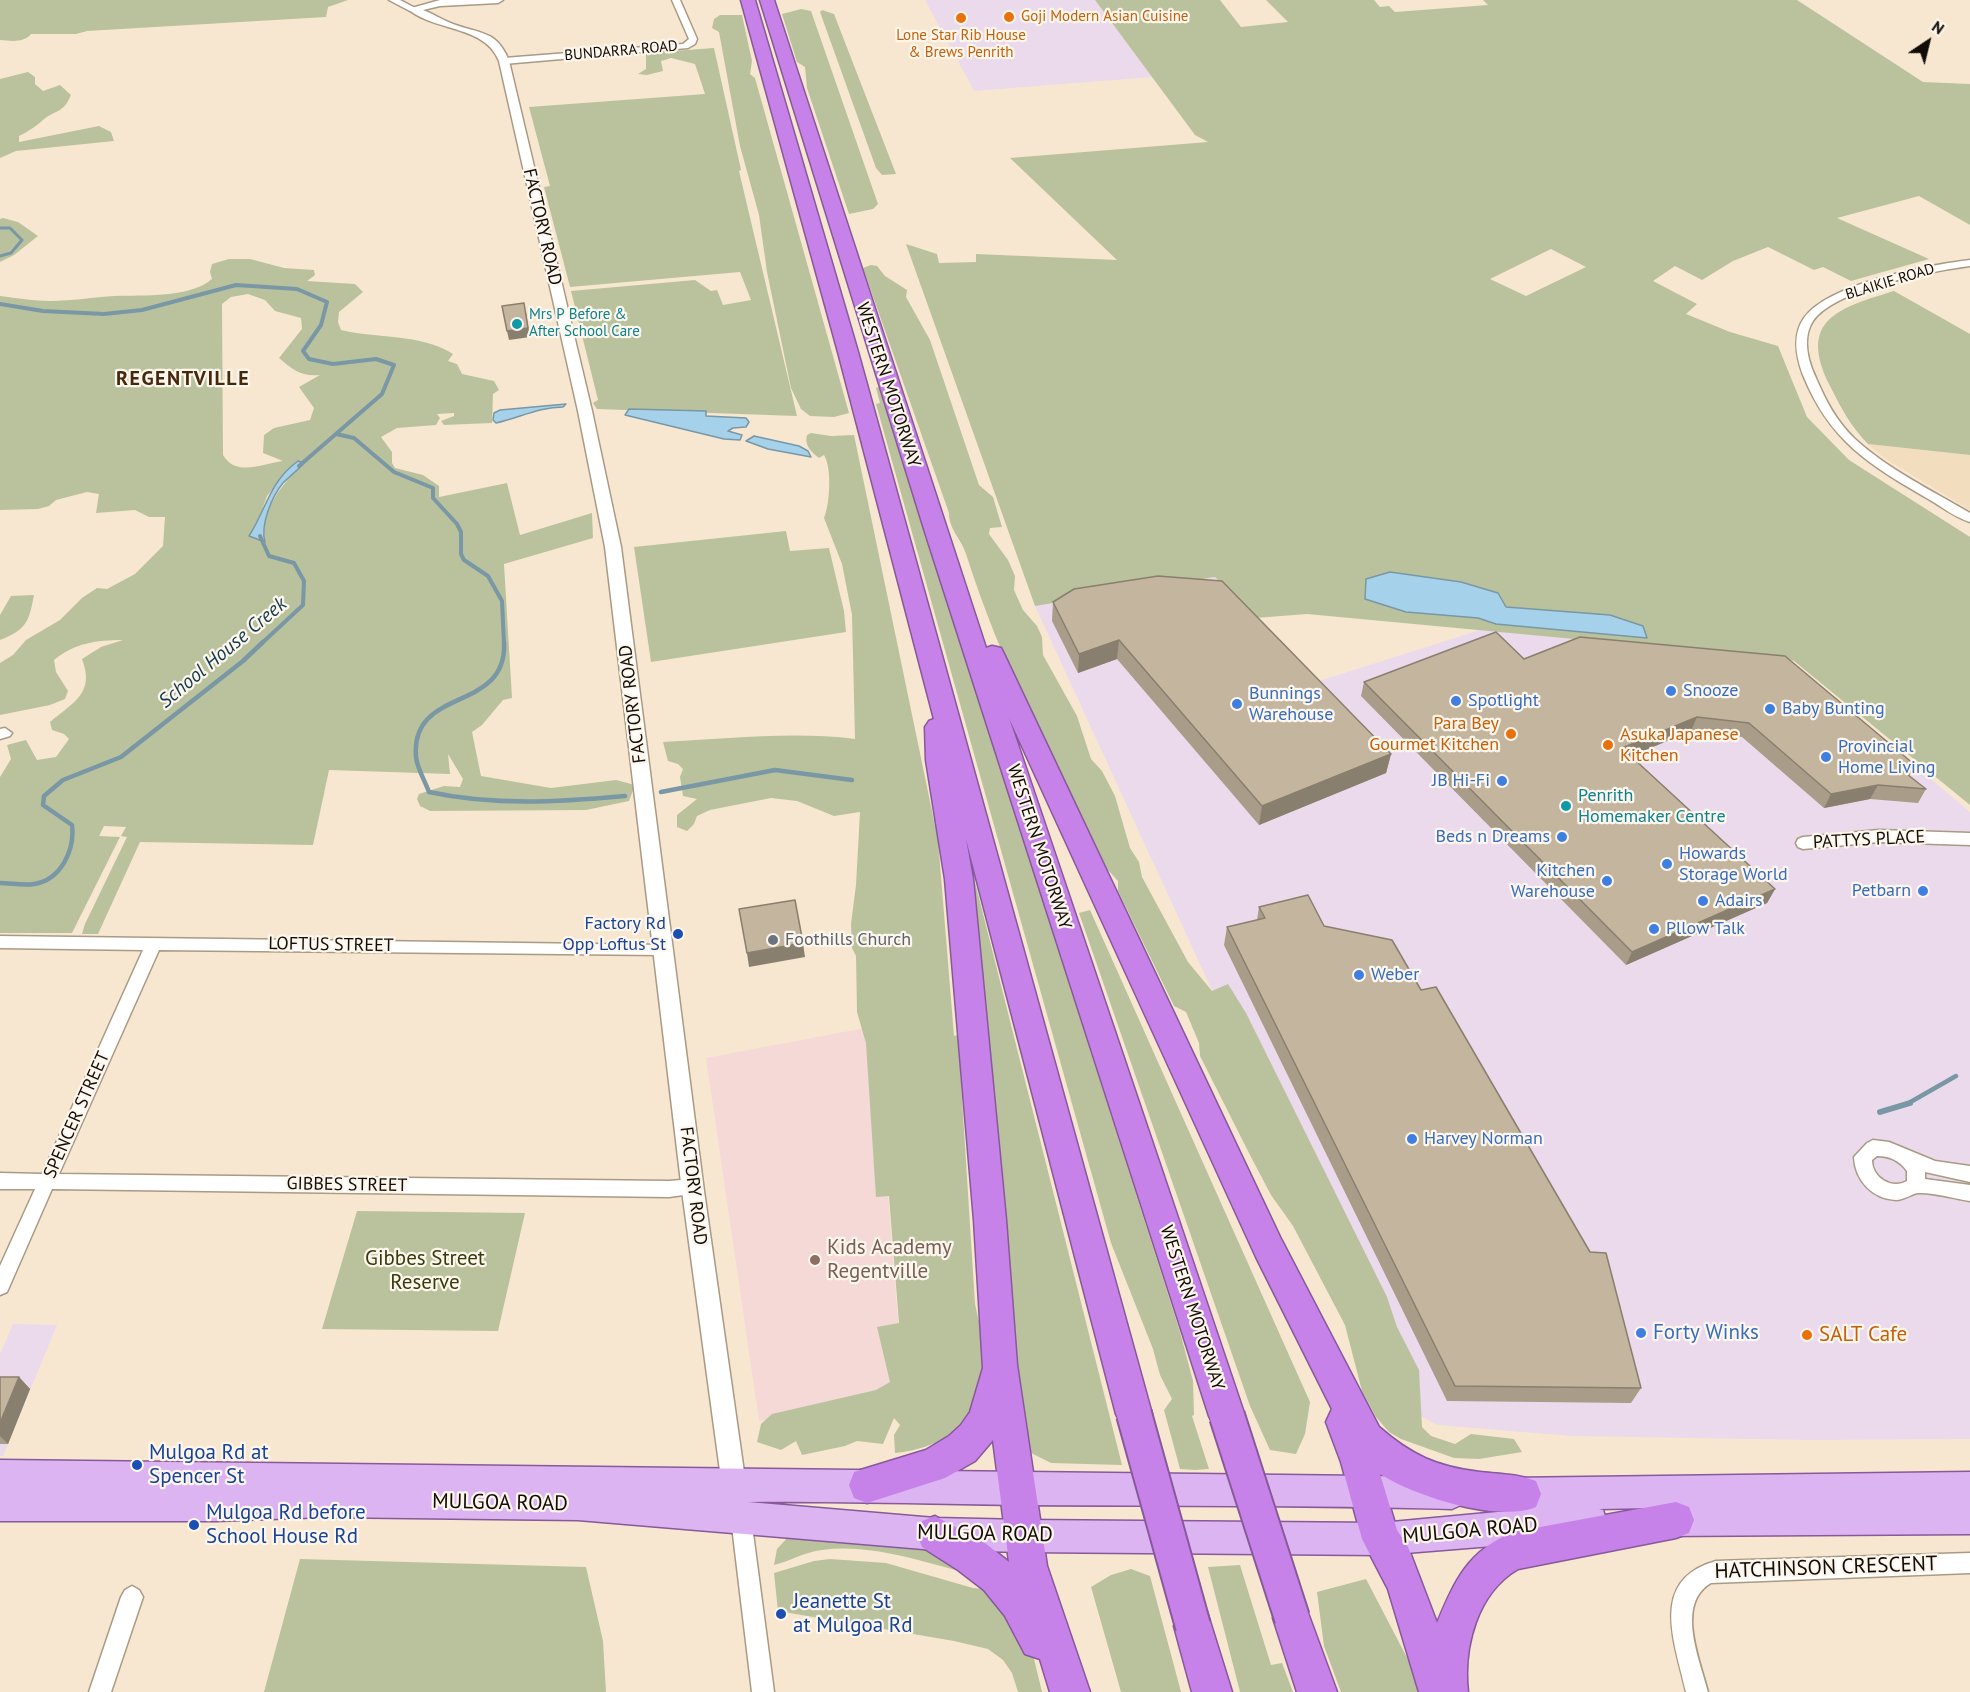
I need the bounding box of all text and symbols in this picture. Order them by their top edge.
place label: Goji Modern Asian Cuisine [1021,8,1188,26]
marker: Goji Modern Asian Cuisine [1002,10,1016,24]
marker: Lone Star Rib House & Brews Penrith [954,11,968,25]
north arrow [1898,12,1958,72]
text: N [1928,16,1948,38]
place label: Lone Star Rib House & Brews Penrith [896,27,1026,62]
street label: BUNDARRA ROAD [564,37,678,65]
street label: FACTORY ROAD [518,167,566,287]
street label: BLAIKIE ROAD [1843,260,1937,304]
street label: WESTERN MOTORWAY [851,300,925,470]
place label: Mrs P Before & After School Care [529,306,640,341]
marker: Mrs P Before & After School Care [510,317,524,331]
district label: REGENTVILLE [116,367,250,391]
water label: School House Creek [154,593,292,713]
street label: FACTORY ROAD [615,644,651,764]
place label: Snooze [1683,680,1738,702]
place label: Bunnings Warehouse [1249,683,1333,726]
marker: Snooze [1664,684,1678,698]
place label: Spotlight [1468,690,1539,712]
marker: Spotlight [1449,694,1463,708]
marker: Bunnings Warehouse [1230,697,1244,711]
place label: Baby Bunting [1782,698,1885,720]
marker: Baby Bunting [1763,702,1777,716]
place label: Para Bey Gourmet Kitchen [1369,713,1499,756]
place label: Asuka Japanese Kitchen [1620,724,1739,766]
marker: Para Bey Gourmet Kitchen [1504,727,1518,741]
place label: Provincial Home Living [1838,736,1935,778]
marker: Asuka Japanese Kitchen [1601,738,1615,752]
marker: Provincial Home Living [1819,750,1833,764]
street label: WESTERN MOTORWAY [1002,762,1076,932]
place label: JB Hi-Fi [1432,770,1490,792]
marker: JB Hi-Fi [1495,774,1509,788]
place label: Penrith Homemaker Centre [1578,785,1726,828]
marker: Penrith Homemaker Centre [1559,799,1573,813]
place label: Beds n Dreams [1435,826,1550,848]
street label: PATTYS PLACE [1812,826,1926,854]
marker: Beds n Dreams [1555,830,1569,844]
place label: Howards Storage World [1679,843,1788,886]
marker: Howards Storage World [1660,857,1674,871]
place label: Kitchen Warehouse [1511,860,1595,902]
marker: Kitchen Warehouse [1600,874,1614,888]
place label: Petbarn [1852,880,1911,902]
marker: Petbarn [1916,884,1930,898]
place label: Adairs [1715,890,1763,912]
marker: Adairs [1696,894,1710,908]
place label: Factory Rd Opp Loftus St [562,913,666,956]
place label: Pllow Talk [1666,918,1745,940]
marker: Pllow Talk [1647,922,1661,936]
marker: Factory Rd Opp Loftus St [671,927,685,941]
place label: Foothills Church [785,929,911,951]
street label: LOFTUS STREET [268,933,394,957]
marker: Foothills Church [766,933,780,947]
place label: Weber [1371,964,1419,986]
marker: Weber [1352,968,1366,982]
street label: SPENCER STREET [39,1048,115,1182]
street label: FACTORY ROAD [675,1126,711,1246]
place label: Harvey Norman [1424,1128,1543,1150]
marker: Harvey Norman [1405,1132,1419,1146]
street label: GIBBES STREET [286,1173,408,1197]
street label: WESTERN MOTORWAY [1155,1223,1229,1393]
place label: Kids Academy Regentville [827,1235,952,1285]
park label: Gibbes Street Reserve [365,1246,485,1296]
marker: Kids Academy Regentville [808,1253,822,1267]
place label: Forty Winks [1653,1320,1759,1346]
place label: SALT Cafe [1819,1322,1907,1348]
marker: Forty Winks [1634,1326,1648,1340]
marker: SALT Cafe [1800,1328,1814,1342]
place label: Mulgoa Rd at Spencer St [149,1440,269,1490]
marker: Mulgoa Rd at Spencer St [130,1458,144,1472]
street label: MULGOA ROAD [432,1489,568,1517]
place label: Mulgoa Rd before School House Rd [206,1500,366,1550]
street label: MULGOA ROAD [1401,1513,1539,1549]
marker: Mulgoa Rd before School House Rd [187,1518,201,1532]
street label: MULGOA ROAD [917,1520,1053,1548]
street label: HATCHINSON CRESCENT [1714,1552,1938,1584]
place label: Jeanette St at Mulgoa Rd [793,1589,913,1639]
marker: Jeanette St at Mulgoa Rd [774,1607,788,1621]

